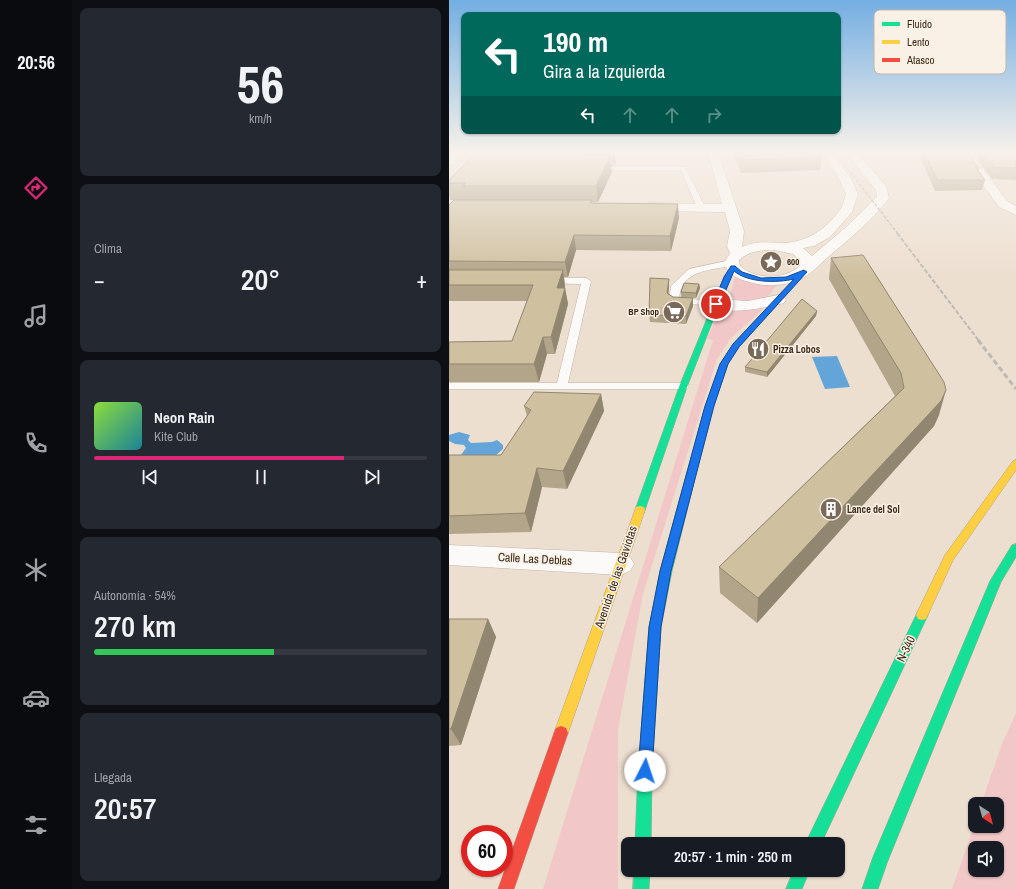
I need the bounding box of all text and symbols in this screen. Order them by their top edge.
legend [874,10,1006,74]
text: Fluido [907,17,932,31]
text: 190 m [543,23,608,61]
icon: left [477,28,529,80]
text: Lento [907,35,930,49]
text: 56 [237,49,284,119]
text: 20:56 [17,50,55,75]
text: Atasco [906,53,935,67]
text: Gira a la izquierda [543,59,665,84]
icon: left [577,104,599,126]
icon: ahead [619,104,641,126]
icon: ahead [661,104,683,126]
icon: right [703,104,725,126]
text: km/h [249,110,272,127]
icon: directions [22,174,50,202]
text: Clima [94,240,122,257]
place icon: 600 [758,249,784,275]
place label: 600 [787,256,799,268]
text: 20° [241,259,280,299]
text: − [94,265,105,295]
text: + [416,265,427,295]
pin [699,287,733,321]
icon: arrive [705,293,727,315]
supermarket icon: BP Shop [661,299,687,325]
icon: music [22,302,50,330]
place label: BP Shop [628,306,659,318]
restaurant icon: Pizza Lobos [745,336,771,362]
place label: Pizza Lobos [773,343,821,356]
text: Neon Rain [154,407,215,428]
text: Kite Club [154,428,198,445]
icon: phone [22,429,50,457]
icon: previous [139,466,161,488]
icon: pause [250,466,272,488]
icon: next [361,466,383,488]
building icon: Lance del Sol [818,496,844,522]
place label: Lance del Sol [847,503,900,516]
street label: Avenida de las Gaviotas [591,524,641,631]
street label: Calle Las Deblas [497,549,573,569]
icon: climate [22,556,50,584]
text: Autonomía · 54% [94,587,176,604]
text: 270 km [94,606,176,646]
street label: N-340 [893,633,919,665]
icon: car [22,684,50,712]
position arrow [624,750,666,792]
text: Llegada [94,769,132,786]
text: 20:57 [94,788,156,828]
north arrow [968,797,1004,833]
map controls [968,797,1004,877]
icon: filters [22,811,50,839]
speed limit sign: 60 [461,825,513,877]
button: sound [968,841,1004,877]
text: 20:57 · 1 min · 250 m [674,846,792,867]

